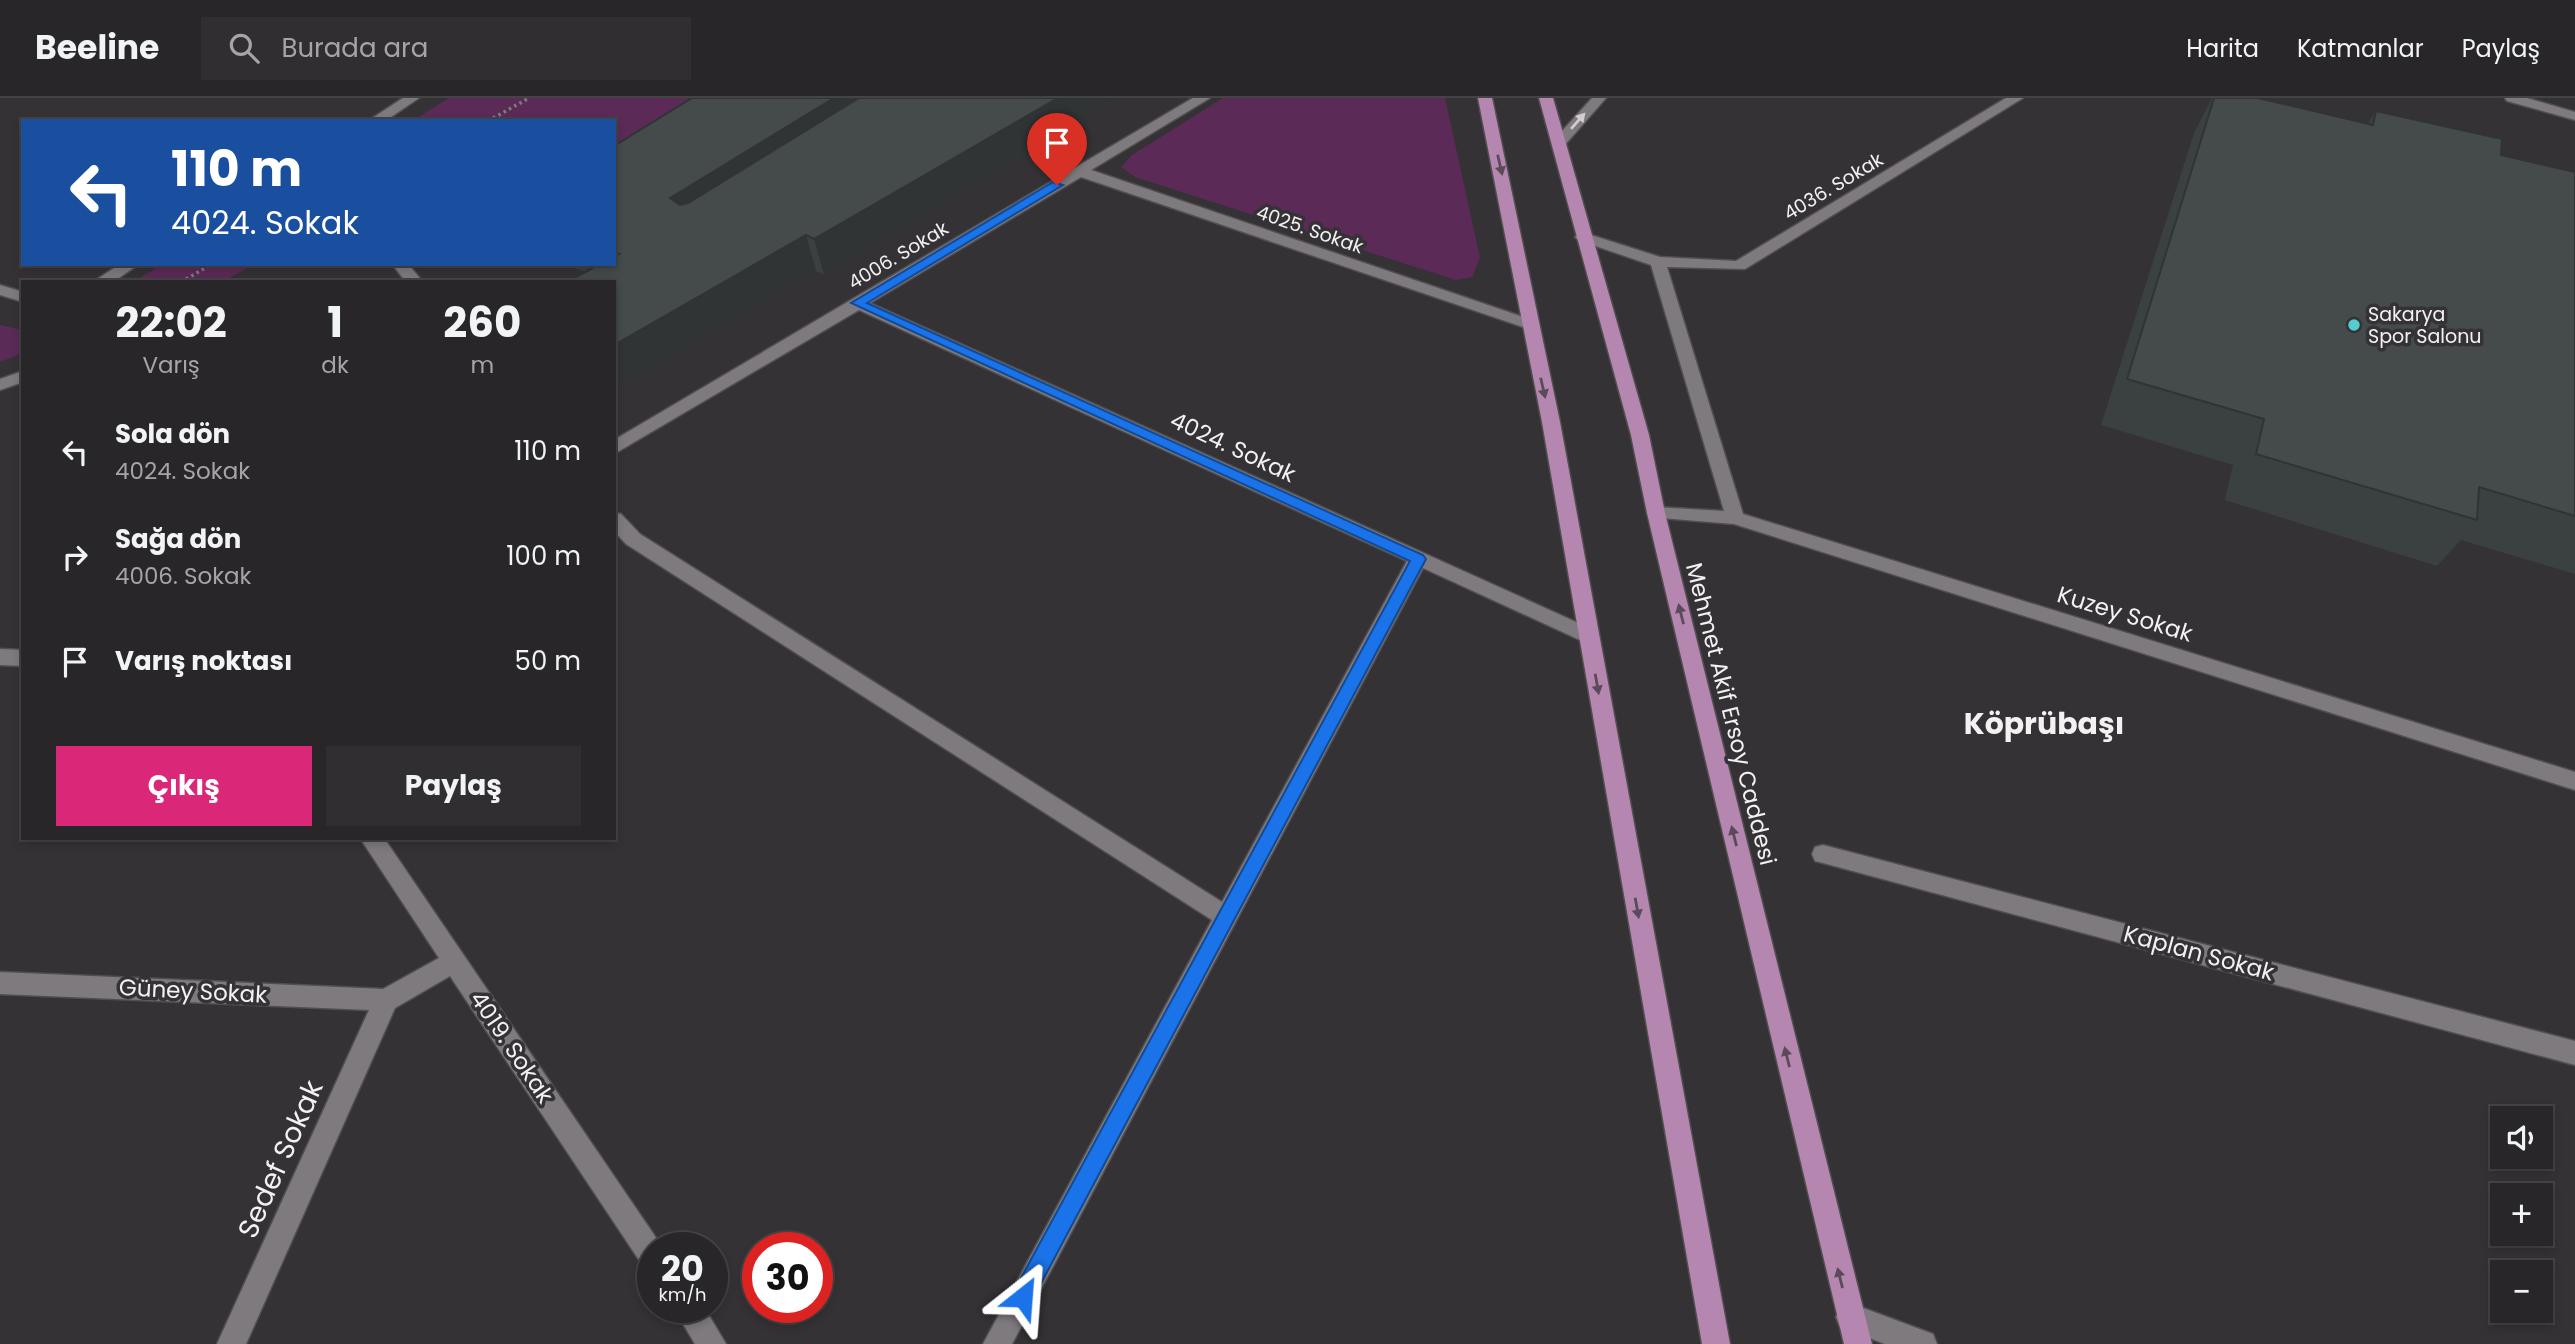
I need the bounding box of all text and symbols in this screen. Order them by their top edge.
search box [201,17,691,80]
text: Beeline [35,24,159,71]
icon: search [225,29,263,67]
text: Burada ara [281,30,428,66]
text: Harita [2186,32,2259,65]
text: Katmanlar [2297,32,2424,65]
text: Paylaş [2462,32,2540,65]
one-way arrow [1570,112,1586,130]
pin [1027,113,1087,185]
icon: arrive [1038,124,1076,162]
text: 110 m [171,135,302,203]
street label: 4036. Sokak [1778,146,1888,227]
icon: left [56,147,147,238]
one-way arrow [1494,154,1505,176]
street label: 4025. Sokak [1253,199,1367,260]
text: 4024. Sokak [171,200,359,245]
street label: 4006. Sokak [843,215,954,296]
text: 22:02 [116,293,227,352]
text: 1 [327,293,343,352]
text: 260 [443,293,521,352]
place label: Sakarya Spor Salonu [2368,301,2481,350]
marker: Sakarya Spor Salonu [2346,317,2362,333]
text: Varış [143,349,200,381]
text: dk [321,349,349,381]
text: m [471,349,494,381]
one-way arrow [1538,377,1549,399]
street label: 4024. Sokak [1165,404,1301,490]
text: Sola dön [115,416,230,452]
icon: left [56,433,94,471]
text: 110 m [514,433,581,469]
text: 4024. Sokak [115,455,250,487]
text: Sağa dön [115,521,241,557]
icon: right [56,538,94,576]
text: 100 m [506,538,581,574]
street label: Mehmet Akif Ersoy Caddesi [1678,559,1784,869]
text: 4006. Sokak [115,560,251,592]
street label: Kuzey Sokak [2053,578,2197,650]
one-way arrow [1675,603,1686,625]
icon: arrive [56,643,94,681]
text: Varış noktası [115,643,292,679]
text: 50 m [515,643,581,679]
one-way arrow [1592,673,1603,695]
district label: Köprübaşı [1964,702,2124,745]
button: Çıkış [56,746,312,826]
button: Paylaş [326,746,581,826]
one-way arrow [1728,825,1739,847]
one-way arrow [1632,897,1643,919]
street label: Kaplan Sokak [2120,918,2278,988]
street label: Güney Sokak [118,971,268,1011]
street label: 4019. Sokak [463,984,561,1110]
one-way arrow [1781,1046,1792,1068]
street label: Sedef Sokak [228,1074,333,1244]
map controls [2490,1106,2553,1323]
button: sound [2490,1106,2553,1169]
button: + [2490,1183,2553,1246]
speed limit sign: 30 [742,1232,833,1323]
text: 20 [661,1244,704,1293]
position arrow [986,1260,1060,1334]
button: − [2490,1260,2553,1323]
one-way arrow [1834,1267,1845,1289]
text: km/h [659,1282,706,1307]

